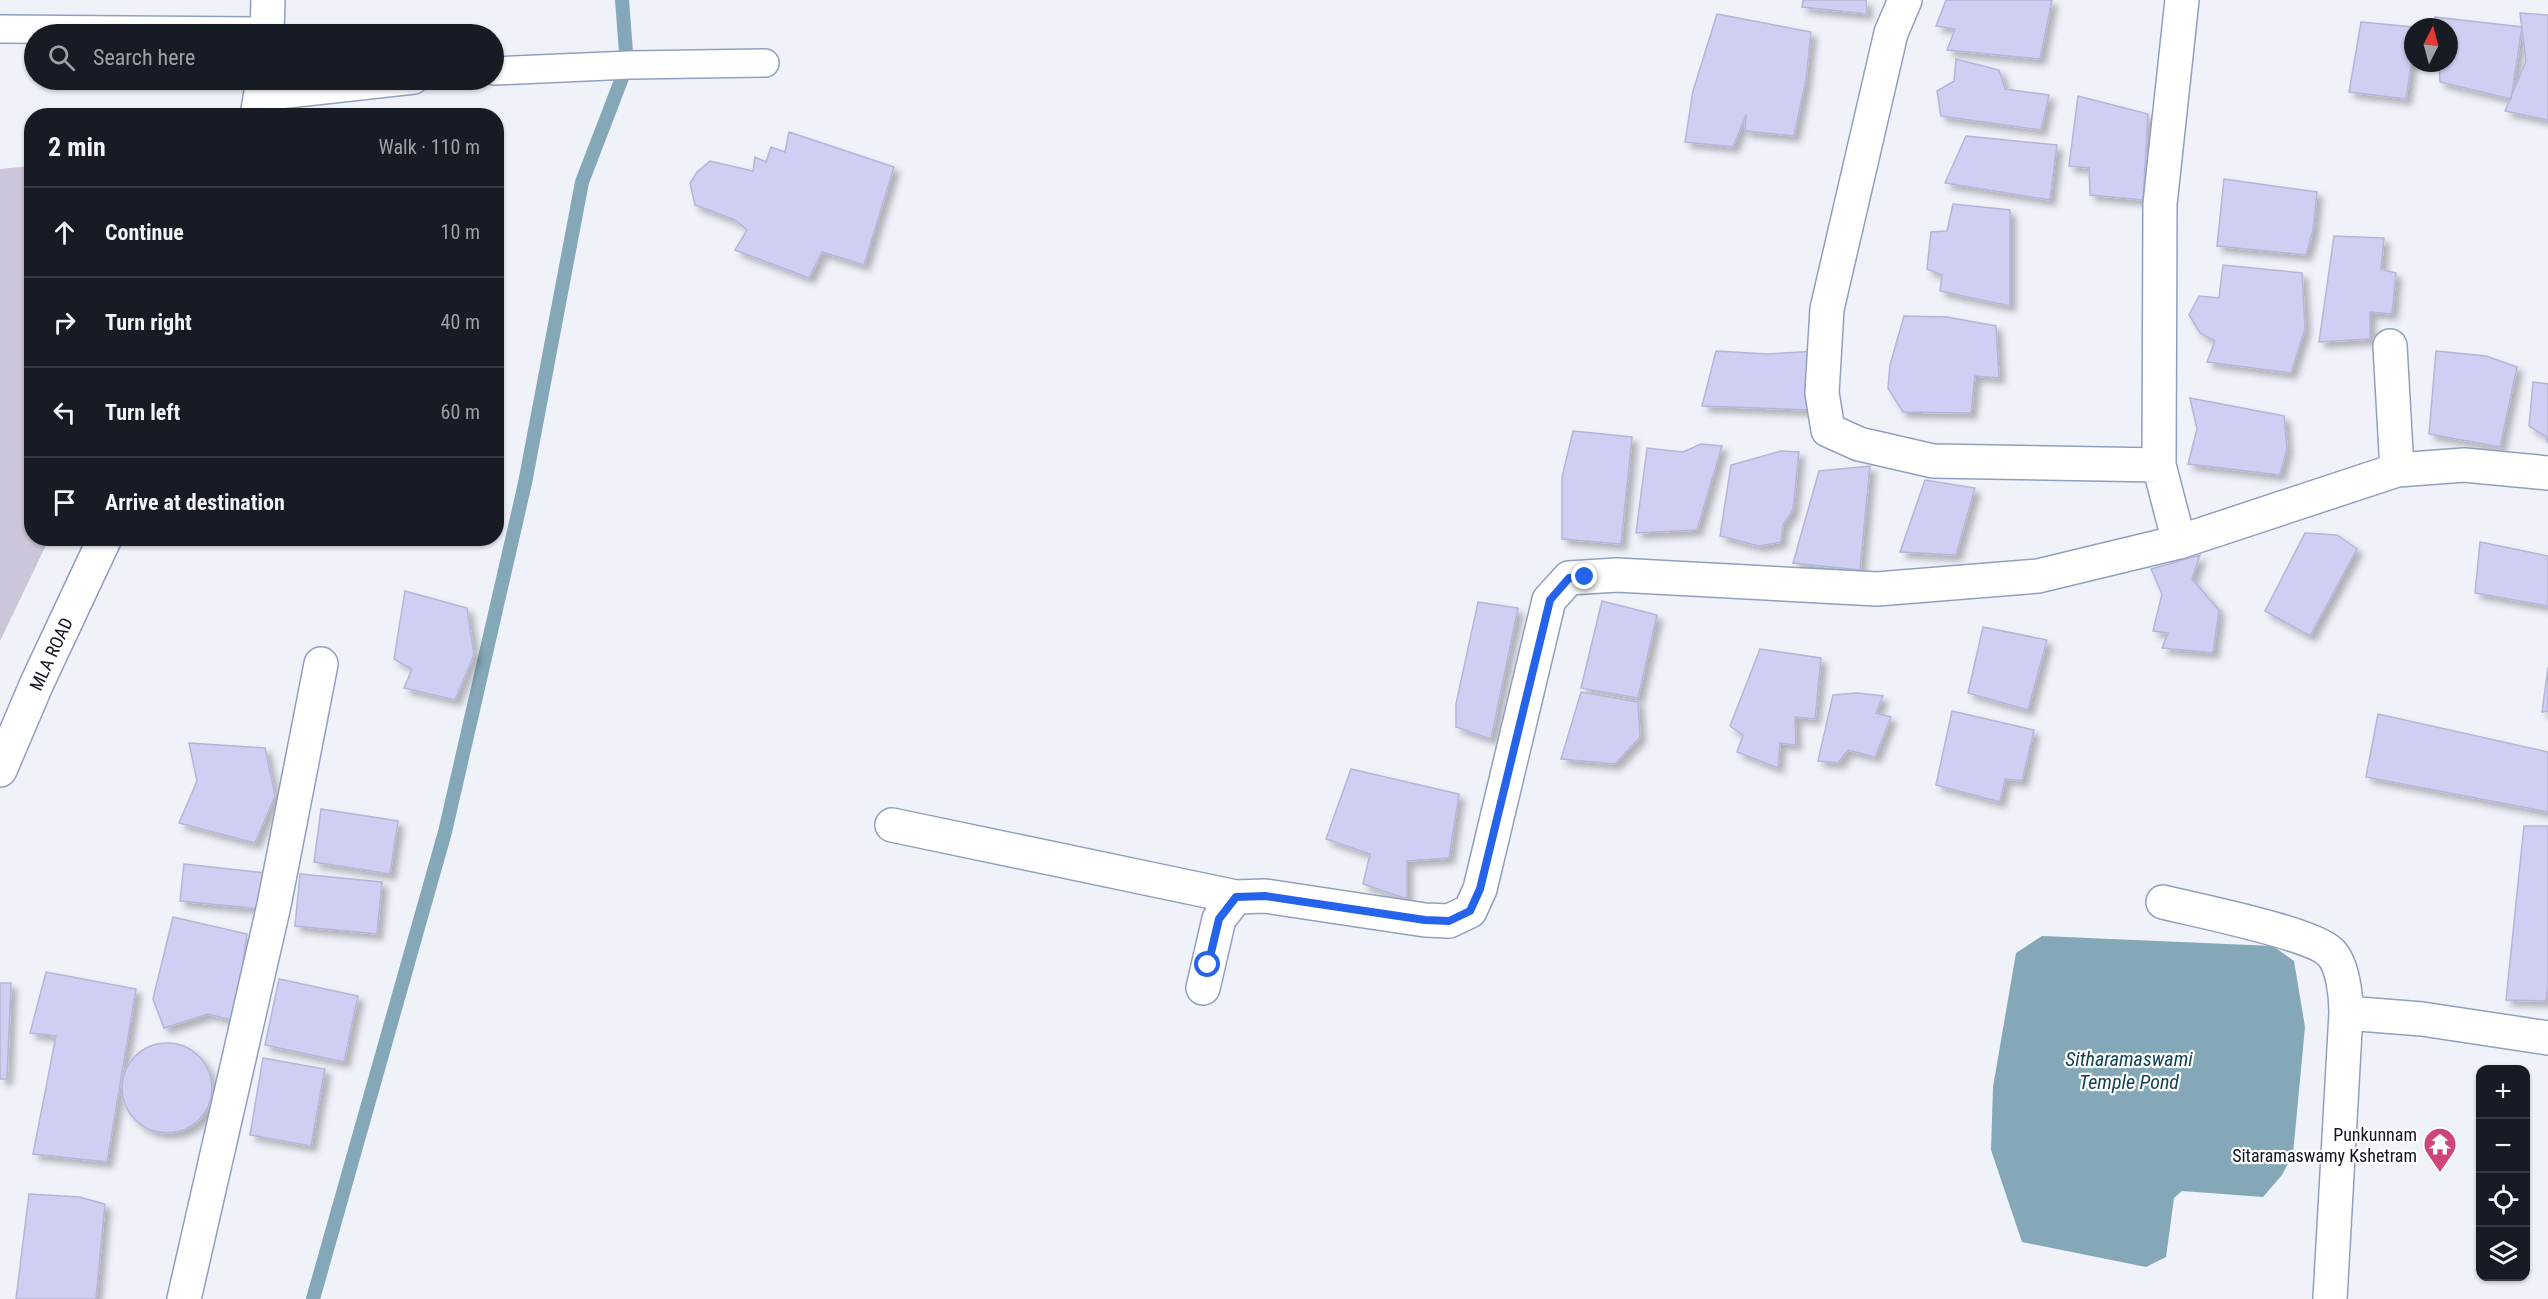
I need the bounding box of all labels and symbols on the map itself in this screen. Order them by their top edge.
north arrow [2404,18,2458,72]
route end [1571,563,1597,589]
street label: MLA ROAD [25,614,77,694]
route start [1194,951,1220,977]
water label: Sitharamaswami Temple Pond [2065,1047,2193,1094]
place label: Punkunnam Sitaramaswamy Kshetram [2232,1124,2417,1166]
temple icon: Punkunnam Sitaramaswamy Kshetram [2422,1126,2458,1173]

